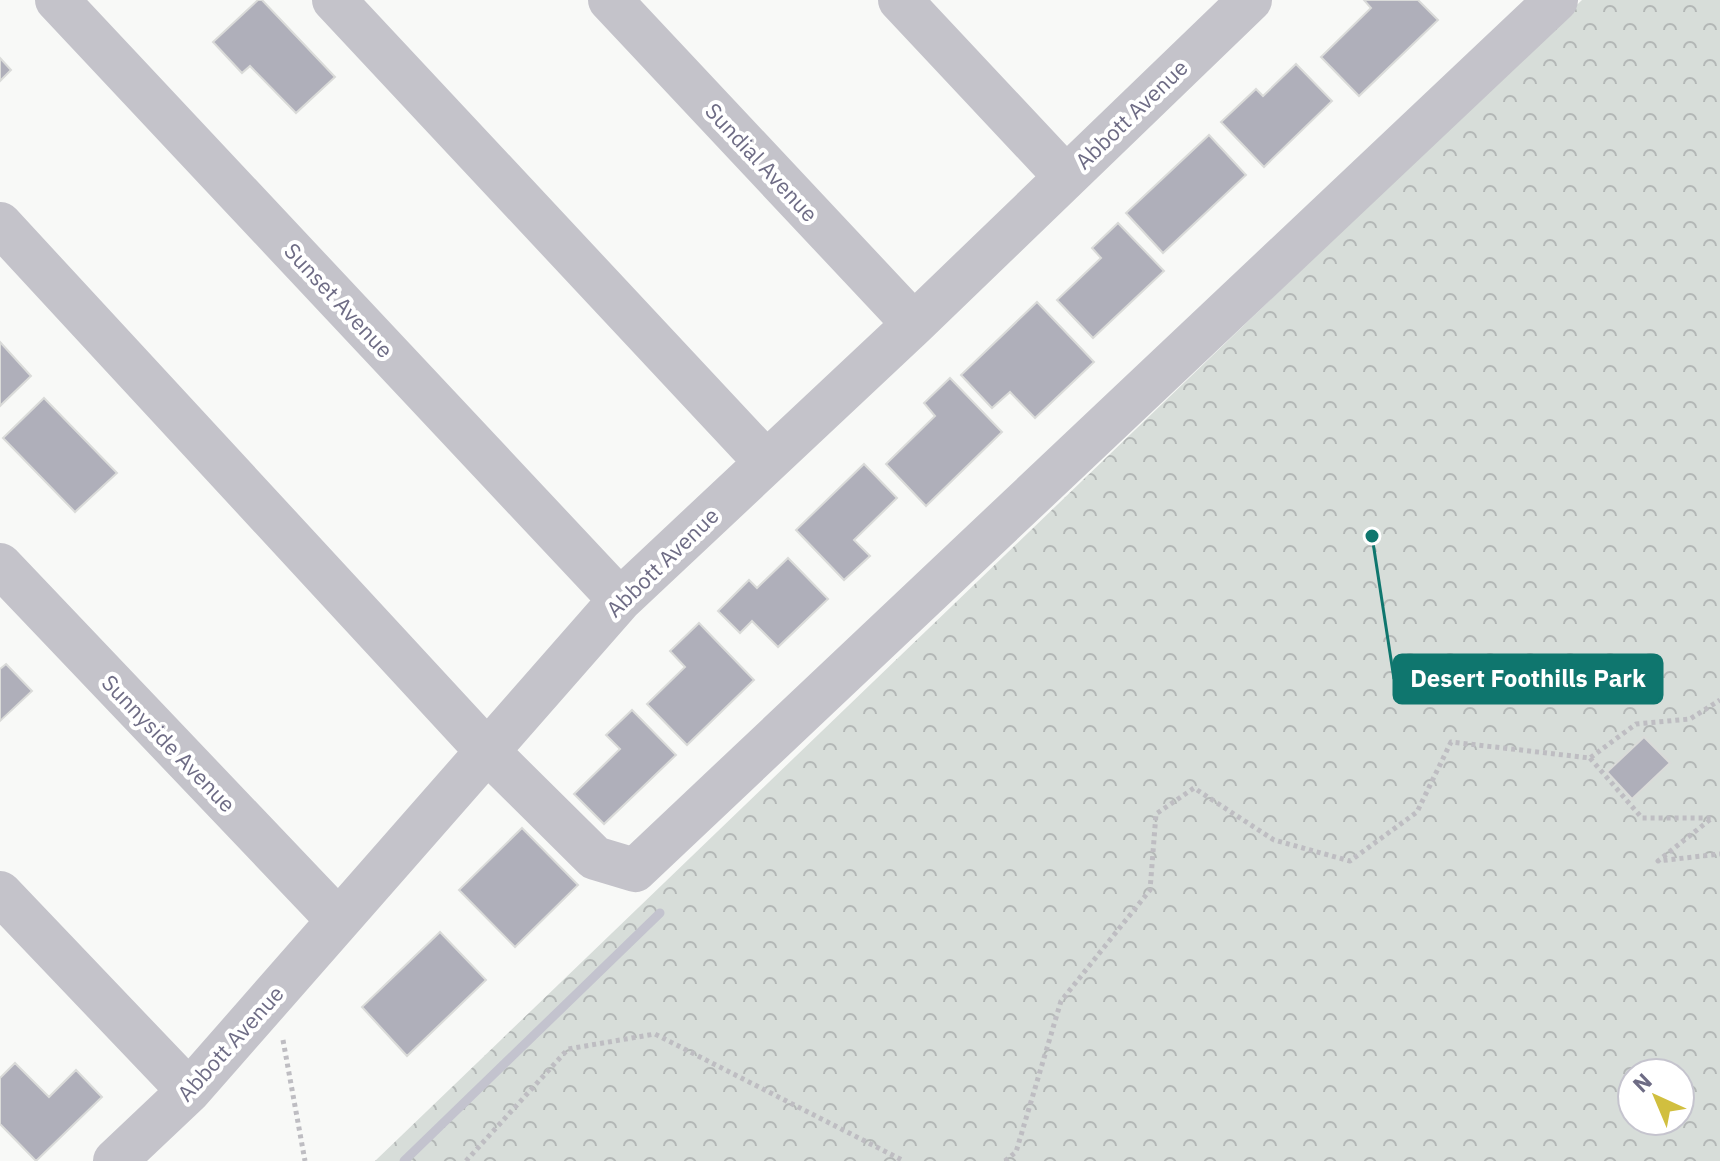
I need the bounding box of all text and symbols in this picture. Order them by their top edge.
street label: Abbott Avenue [1068,53,1194,175]
street label: Sundial Avenue [699,96,825,228]
street label: Sunset Avenue [278,236,400,364]
street label: Abbott Avenue [599,501,725,623]
callout: Desert Foothills Park [1394,655,1662,703]
text: Desert Foothills Park [1410,662,1646,694]
street label: Sunnyside Avenue [96,668,242,818]
street label: Abbott Avenue [170,979,290,1107]
north arrow [1616,1057,1696,1137]
text: N [1626,1066,1658,1098]

